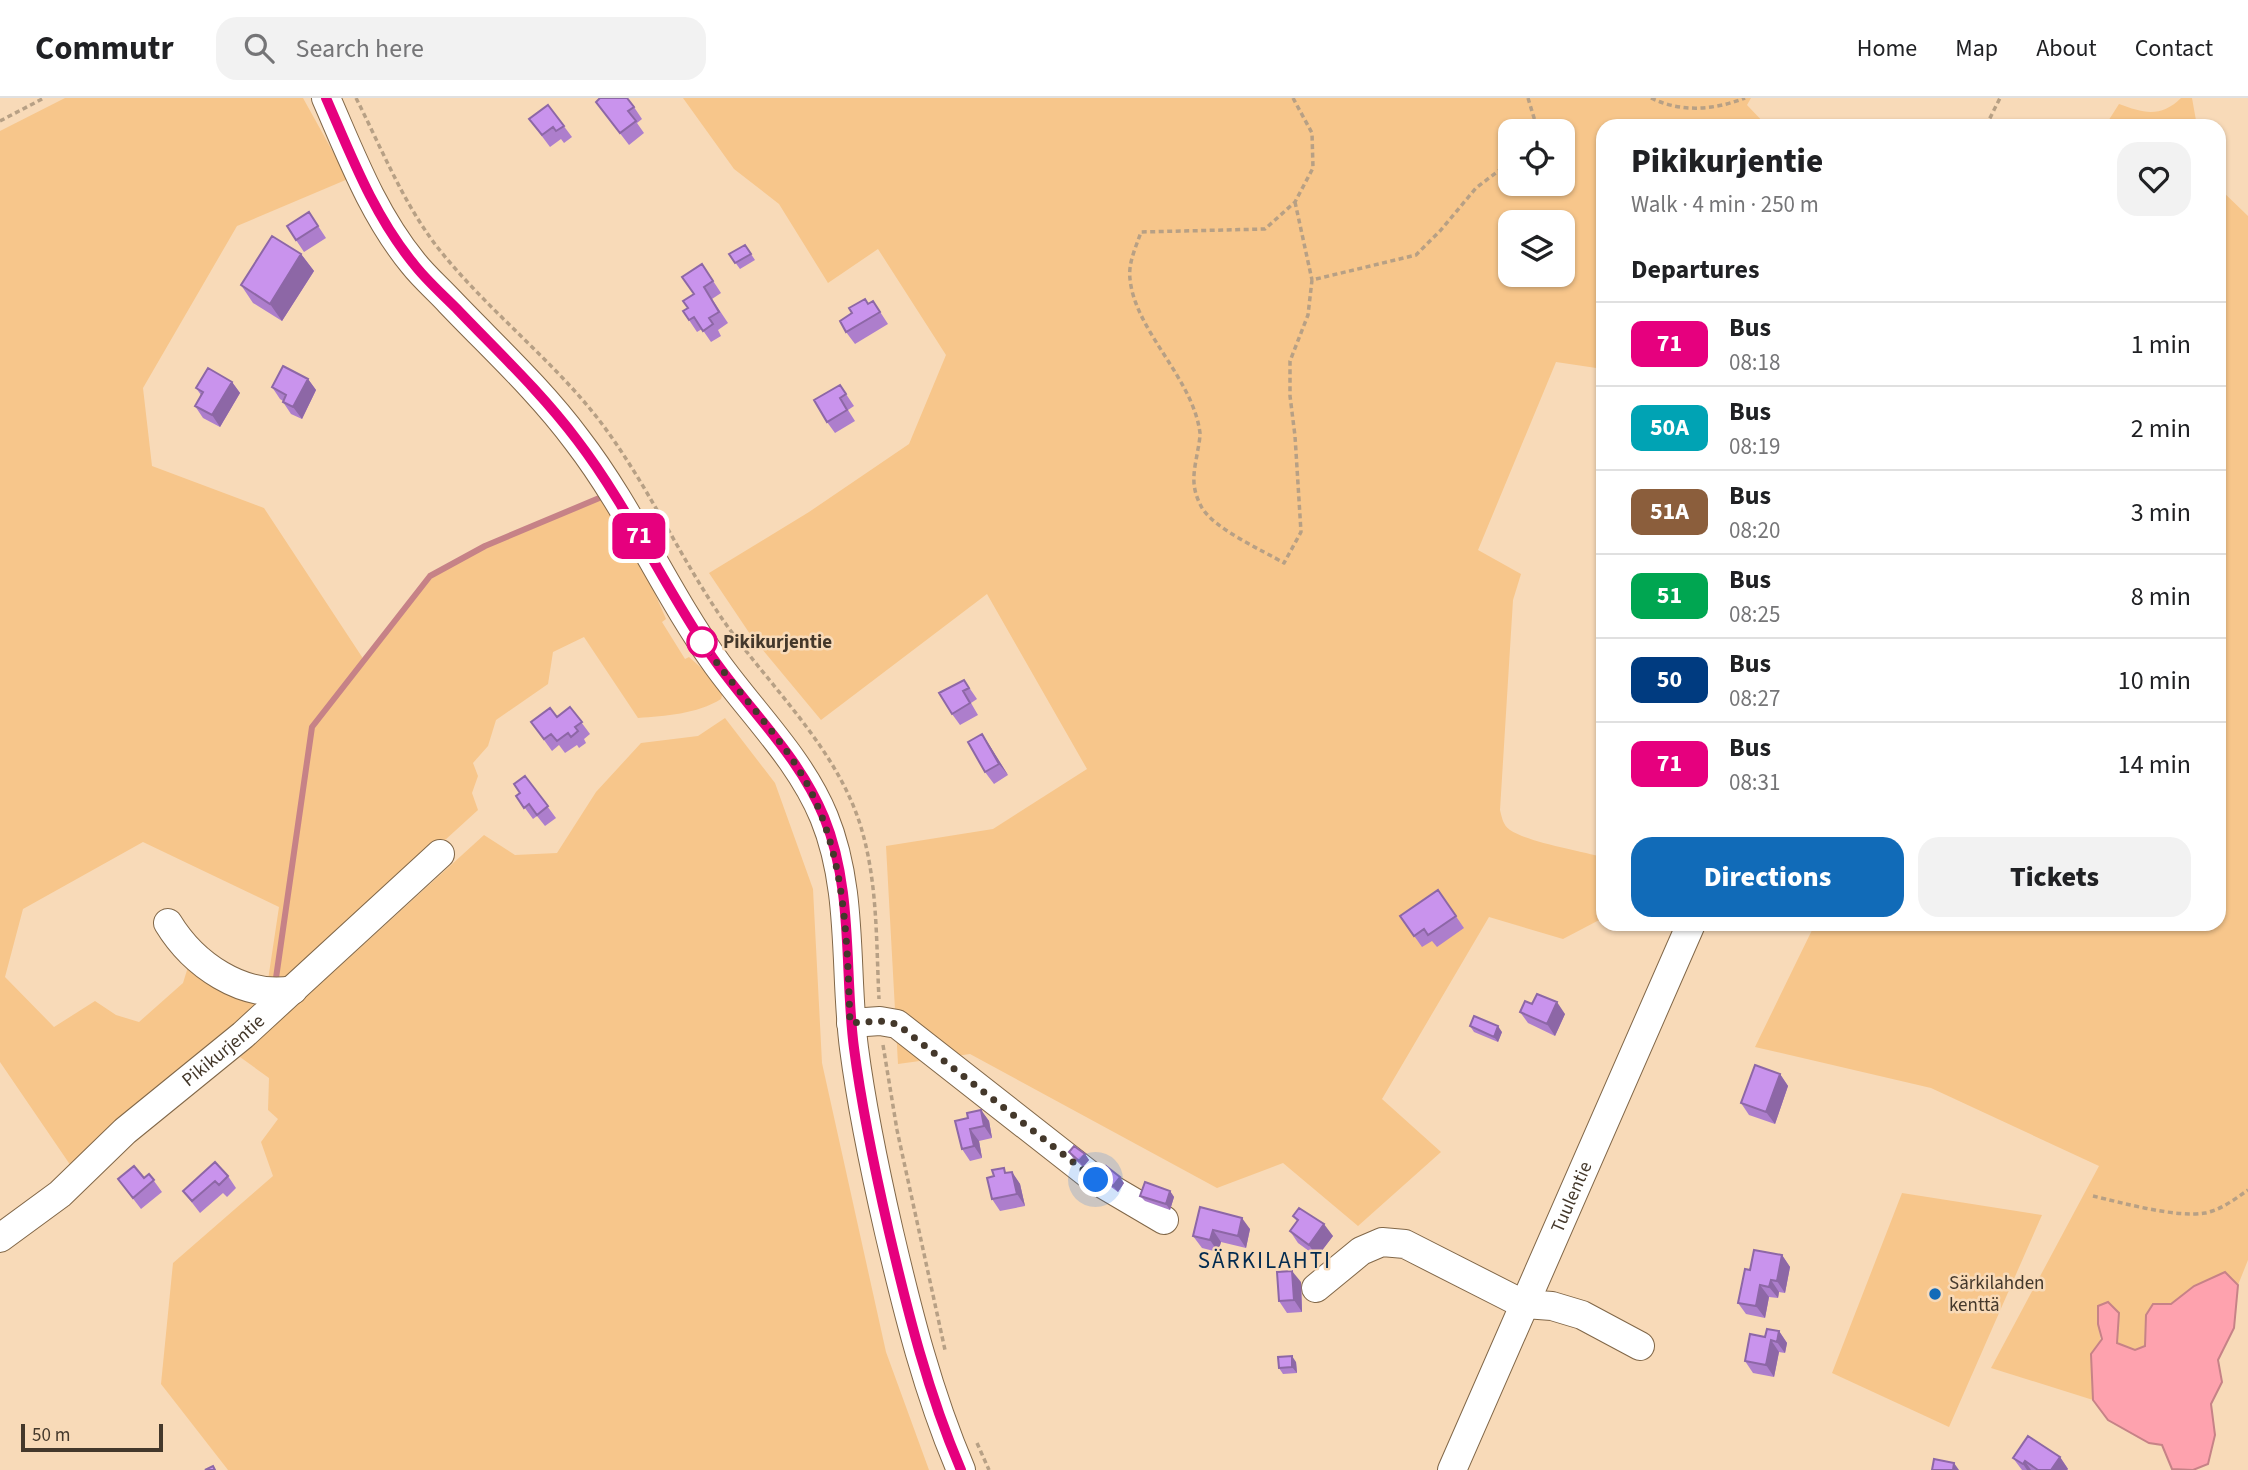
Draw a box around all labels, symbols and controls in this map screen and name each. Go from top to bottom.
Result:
search box [216,17,706,80]
text: Commutr [35,25,174,72]
icon: search [240,29,278,67]
text: Search here [296,30,424,67]
text: Home [1857,31,1917,66]
text: Map [1955,31,1998,66]
text: About [2036,31,2097,66]
text: Contact [2135,31,2213,66]
map controls [1498,119,1575,287]
button: locate [1498,119,1575,196]
text: Pikikurjentie [1631,138,1823,185]
button: heart [2117,142,2191,216]
text: Walk · 4 min · 250 m [1631,188,1819,221]
button: layers [1498,210,1575,287]
text: Departures [1631,251,1759,288]
text: Bus [1729,309,1771,346]
text: 71 [1657,326,1682,361]
text: 1 min [2131,326,2191,363]
text: 08:18 [1729,346,1780,379]
text: Bus [1729,393,1771,430]
text: 50A [1650,410,1689,445]
text: 2 min [2131,410,2191,447]
text: 08:19 [1729,430,1780,463]
text: Bus [1729,477,1771,514]
text: 51A [1650,494,1689,529]
text: 3 min [2131,494,2191,531]
line badge: 71 [608,513,670,559]
text: 08:20 [1729,514,1780,547]
text: 71 [626,518,652,553]
text: Bus [1729,561,1771,598]
text: 51 [1657,578,1682,613]
text: 8 min [2131,578,2191,615]
text: 08:25 [1729,598,1780,631]
marker: Pikikurjentie [687,627,717,657]
place label: Pikikurjentie [723,629,832,656]
text: Bus [1729,645,1771,682]
text: 50 [1657,662,1682,697]
text: 10 min [2118,662,2191,699]
text: 08:27 [1729,682,1780,715]
text: Bus [1729,729,1771,766]
text: 71 [1657,746,1682,781]
text: 14 min [2118,746,2191,783]
text: 08:31 [1729,766,1780,799]
button: Directions [1631,837,1904,917]
button: Tickets [1918,837,2191,917]
street label: Pikikurjentie [176,1008,271,1093]
street label: Tuulentie [1544,1157,1599,1237]
your location [1078,1162,1113,1197]
district label: SÄRKILAHTI [1198,1244,1332,1277]
place label: Särkilahden kenttä [1949,1270,2045,1319]
marker: Särkilahden kenttä [1927,1286,1943,1302]
scale bar [21,1421,163,1453]
text: 50 m [32,1422,70,1449]

